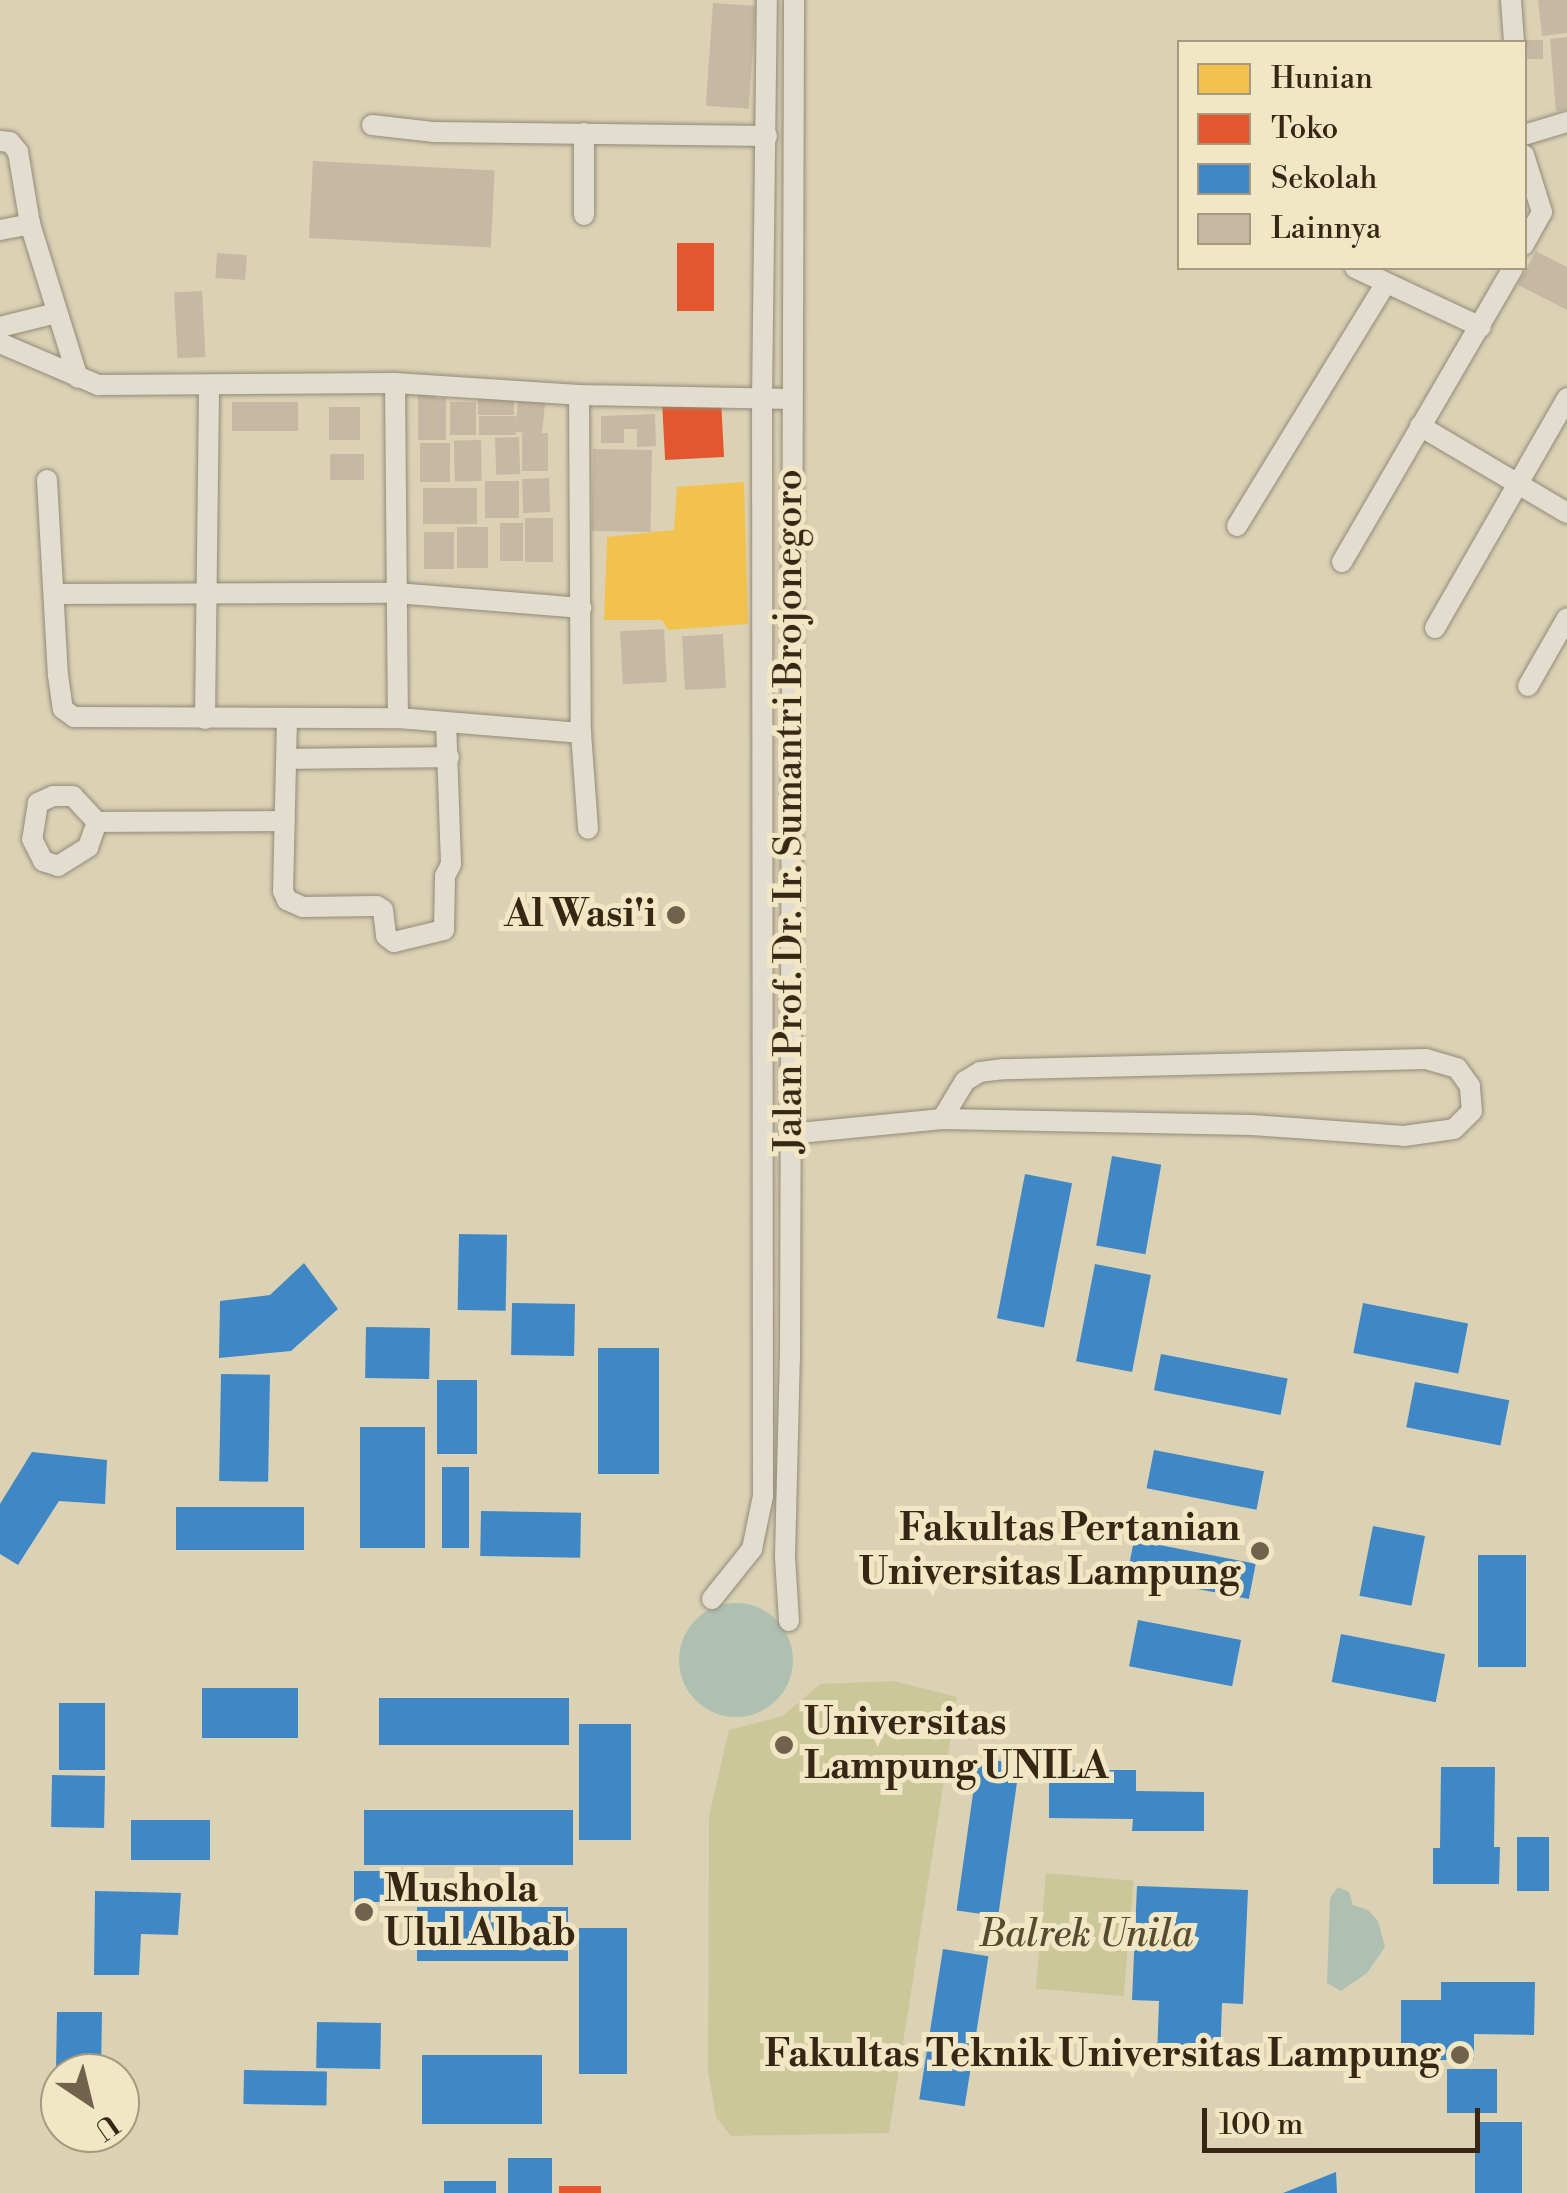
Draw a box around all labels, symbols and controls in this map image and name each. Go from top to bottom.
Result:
legend [1177,40,1527,270]
text: Hunian [1271,60,1373,98]
text: Toko [1271,110,1338,148]
text: Sekolah [1271,160,1377,198]
text: Lainnya [1271,210,1381,248]
street label: Jalan Prof. Dr. Ir. Sumantri Brojonegoro [767,469,813,1153]
place label: Al Wasi'i [504,892,656,938]
marker: Al Wasi'i [665,904,687,926]
place label: Fakultas Pertanian Universitas Lampung [859,1506,1240,1596]
marker: Fakultas Pertanian Universitas Lampung [1249,1540,1271,1562]
place label: Universitas Lampung UNILA [804,1700,1109,1790]
marker: Universitas Lampung UNILA [773,1734,795,1756]
place label: Mushola Ulul Albab [384,1867,576,1956]
marker: Mushola Ulul Albab [353,1901,375,1923]
park label: Balrek Unila [979,1912,1193,1958]
place label: Fakultas Teknik Universitas Lampung [765,2032,1440,2078]
marker: Fakultas Teknik Universitas Lampung [1449,2044,1471,2066]
north arrow [40,2053,140,2153]
scale bar [1207,2088,1484,2150]
text: U [87,2106,125,2147]
text: 100 m [1219,2106,1303,2144]

